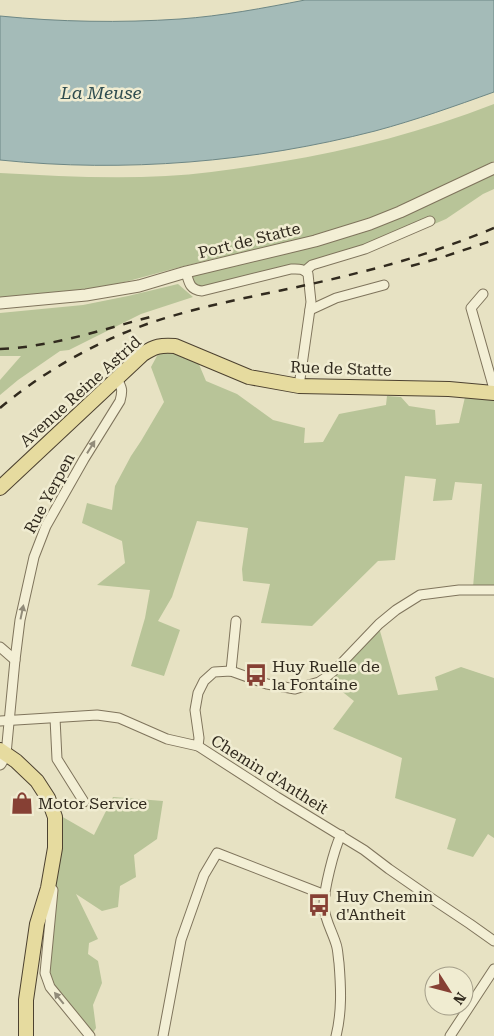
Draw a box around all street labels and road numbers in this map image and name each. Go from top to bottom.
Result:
street label: Port de Statte [196,219,302,262]
street label: Avenue Reine Astrid [16,332,145,451]
street label: Rue de Statte [290,357,392,380]
street label: Rue Yerpen [20,450,79,537]
street label: Chemin d'Antheit [208,731,332,818]

